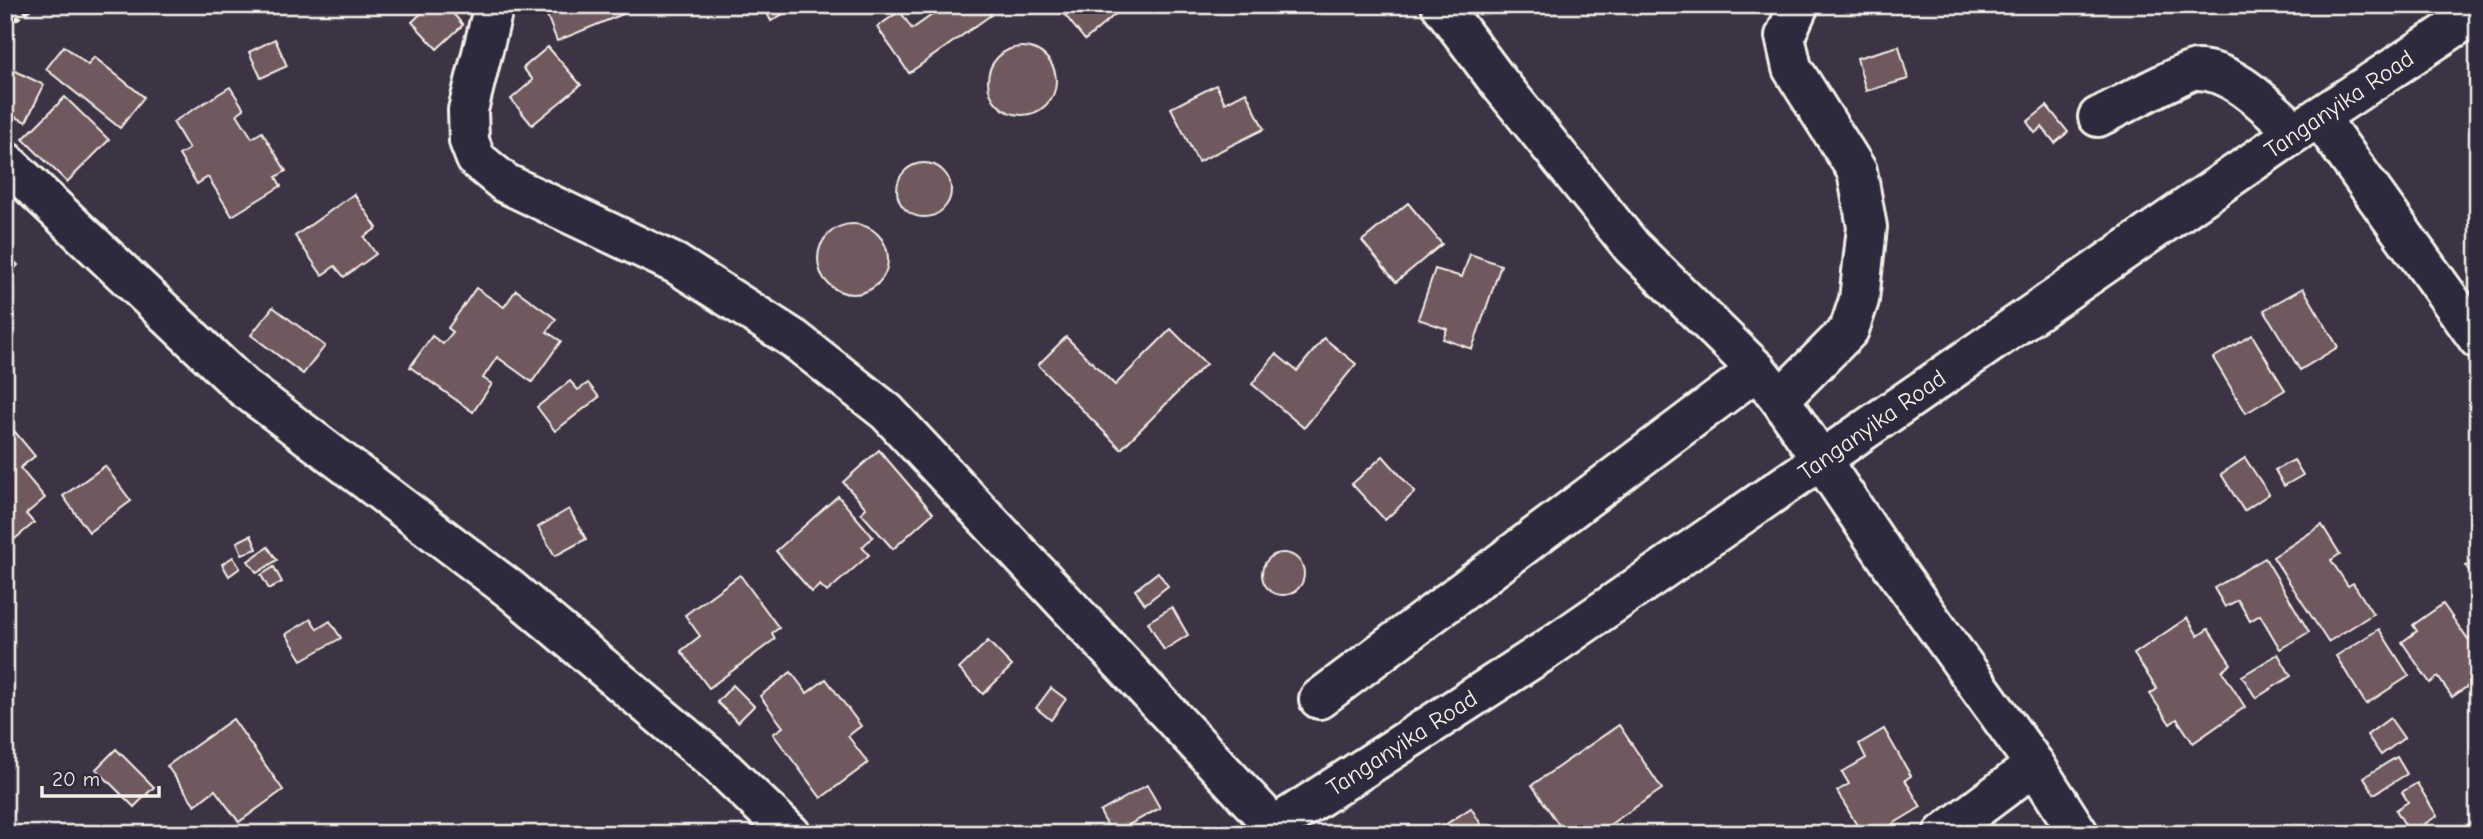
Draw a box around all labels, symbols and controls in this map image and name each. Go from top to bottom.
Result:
street label: Tanganyika Road [2259,44,2419,164]
street label: Tanganyika Road [1793,364,1951,486]
street label: Tanganyika Road [1321,684,1483,802]
scale bar [42,755,159,799]
text: 20 m [52,767,100,791]

